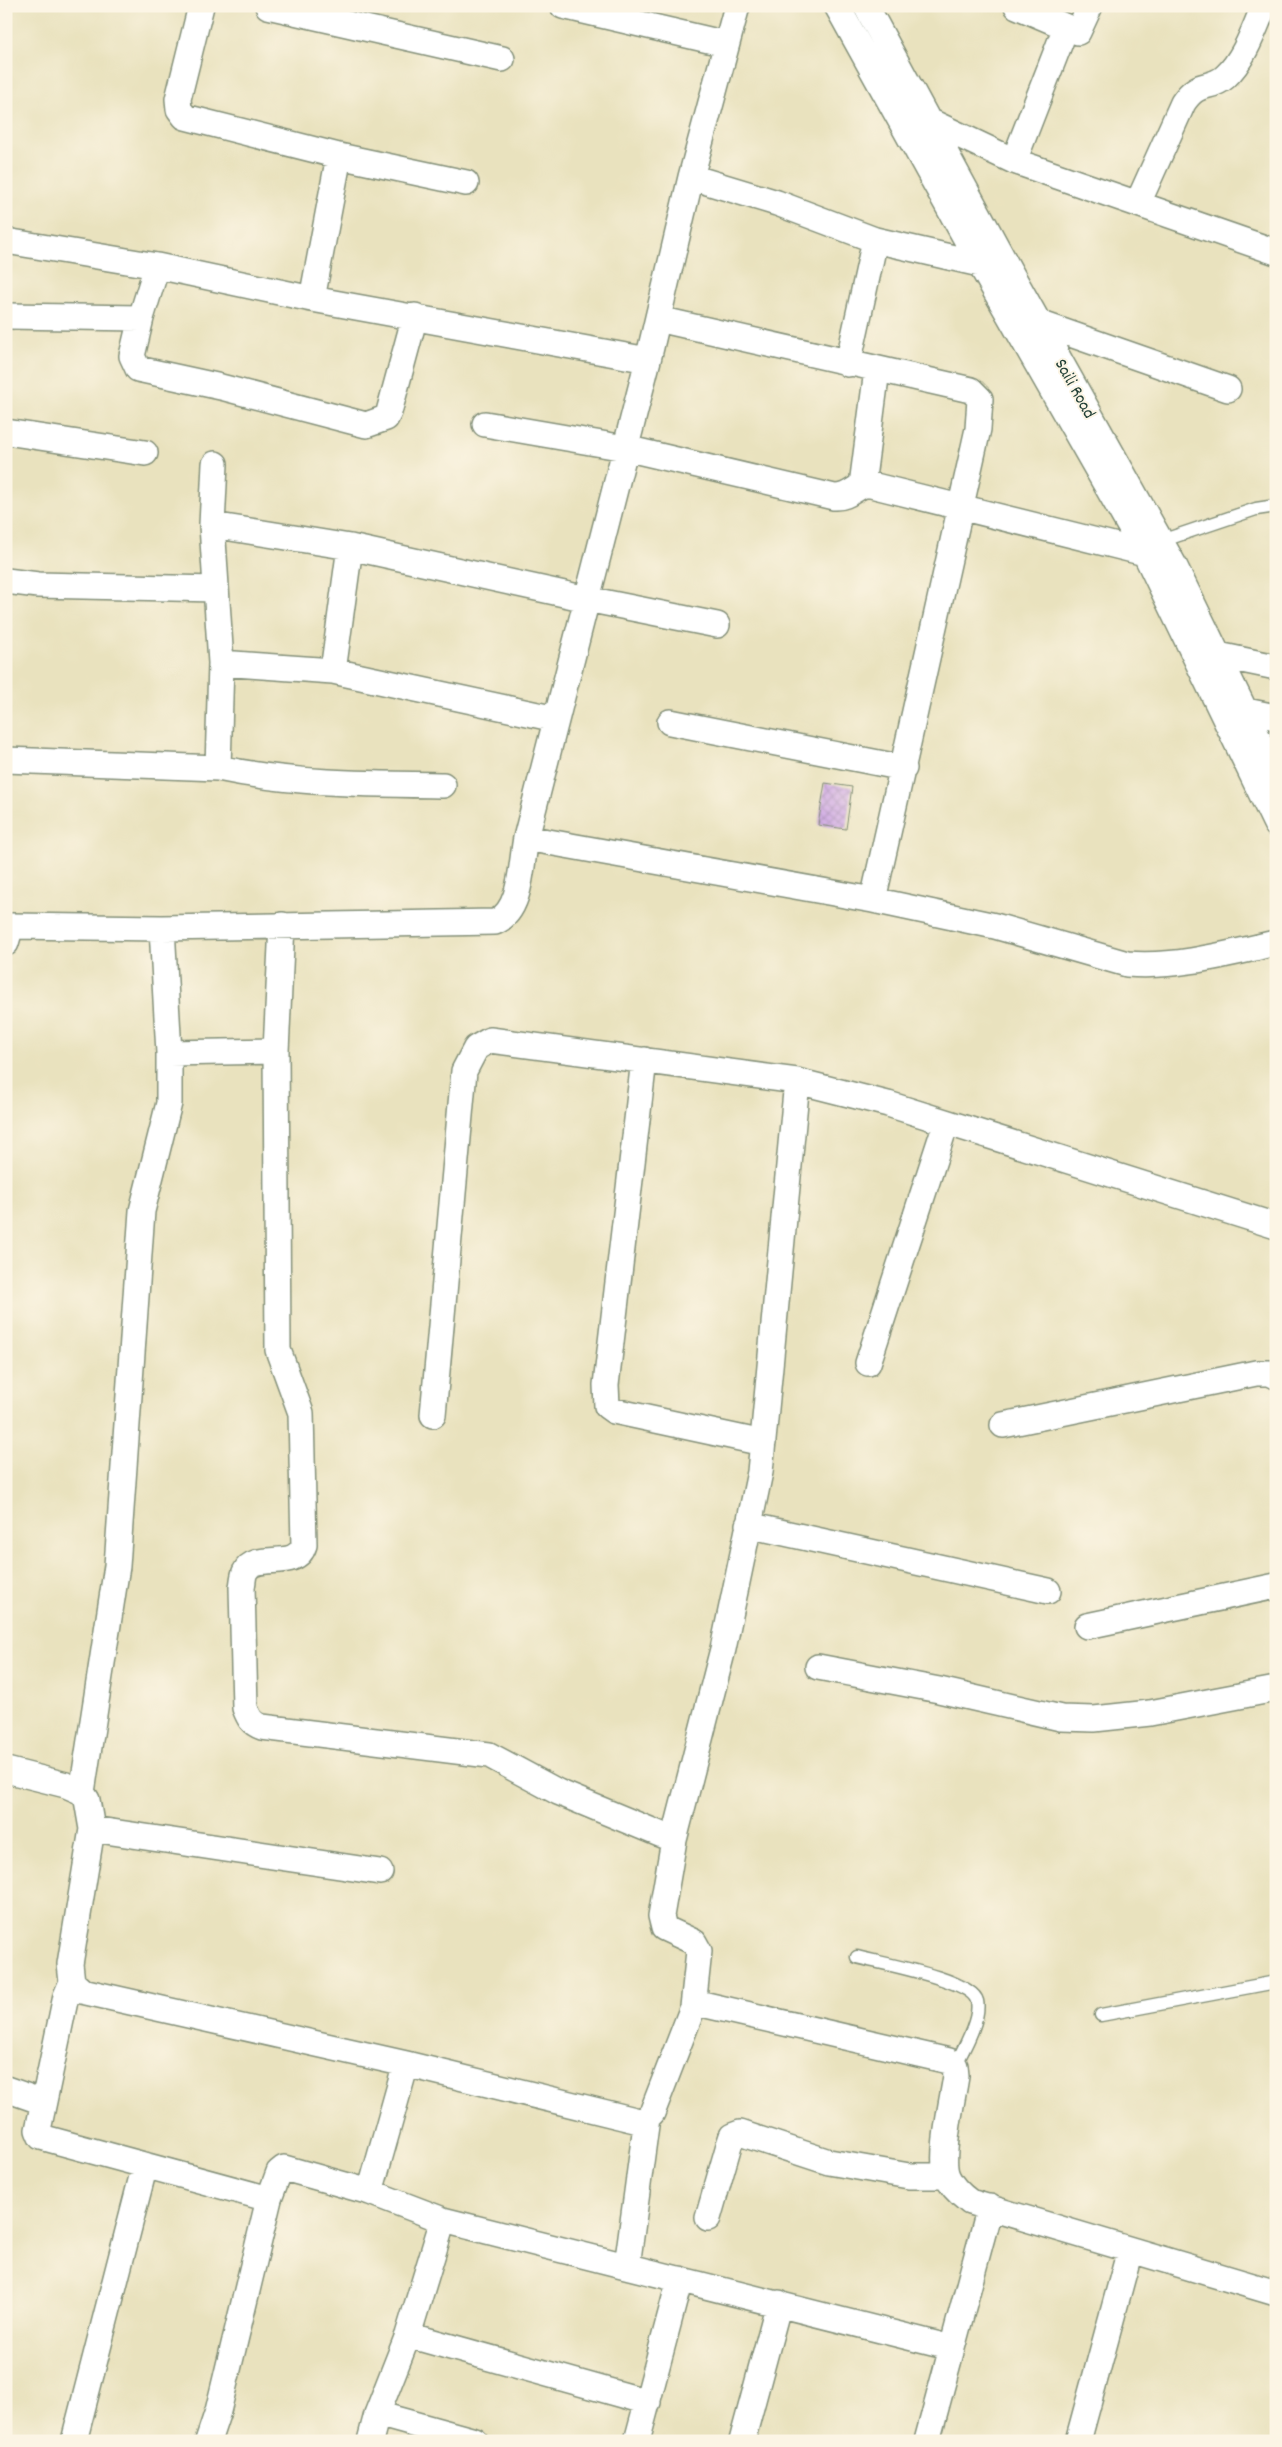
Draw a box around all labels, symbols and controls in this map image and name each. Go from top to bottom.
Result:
street label: Saili Road [1047,355,1101,424]

